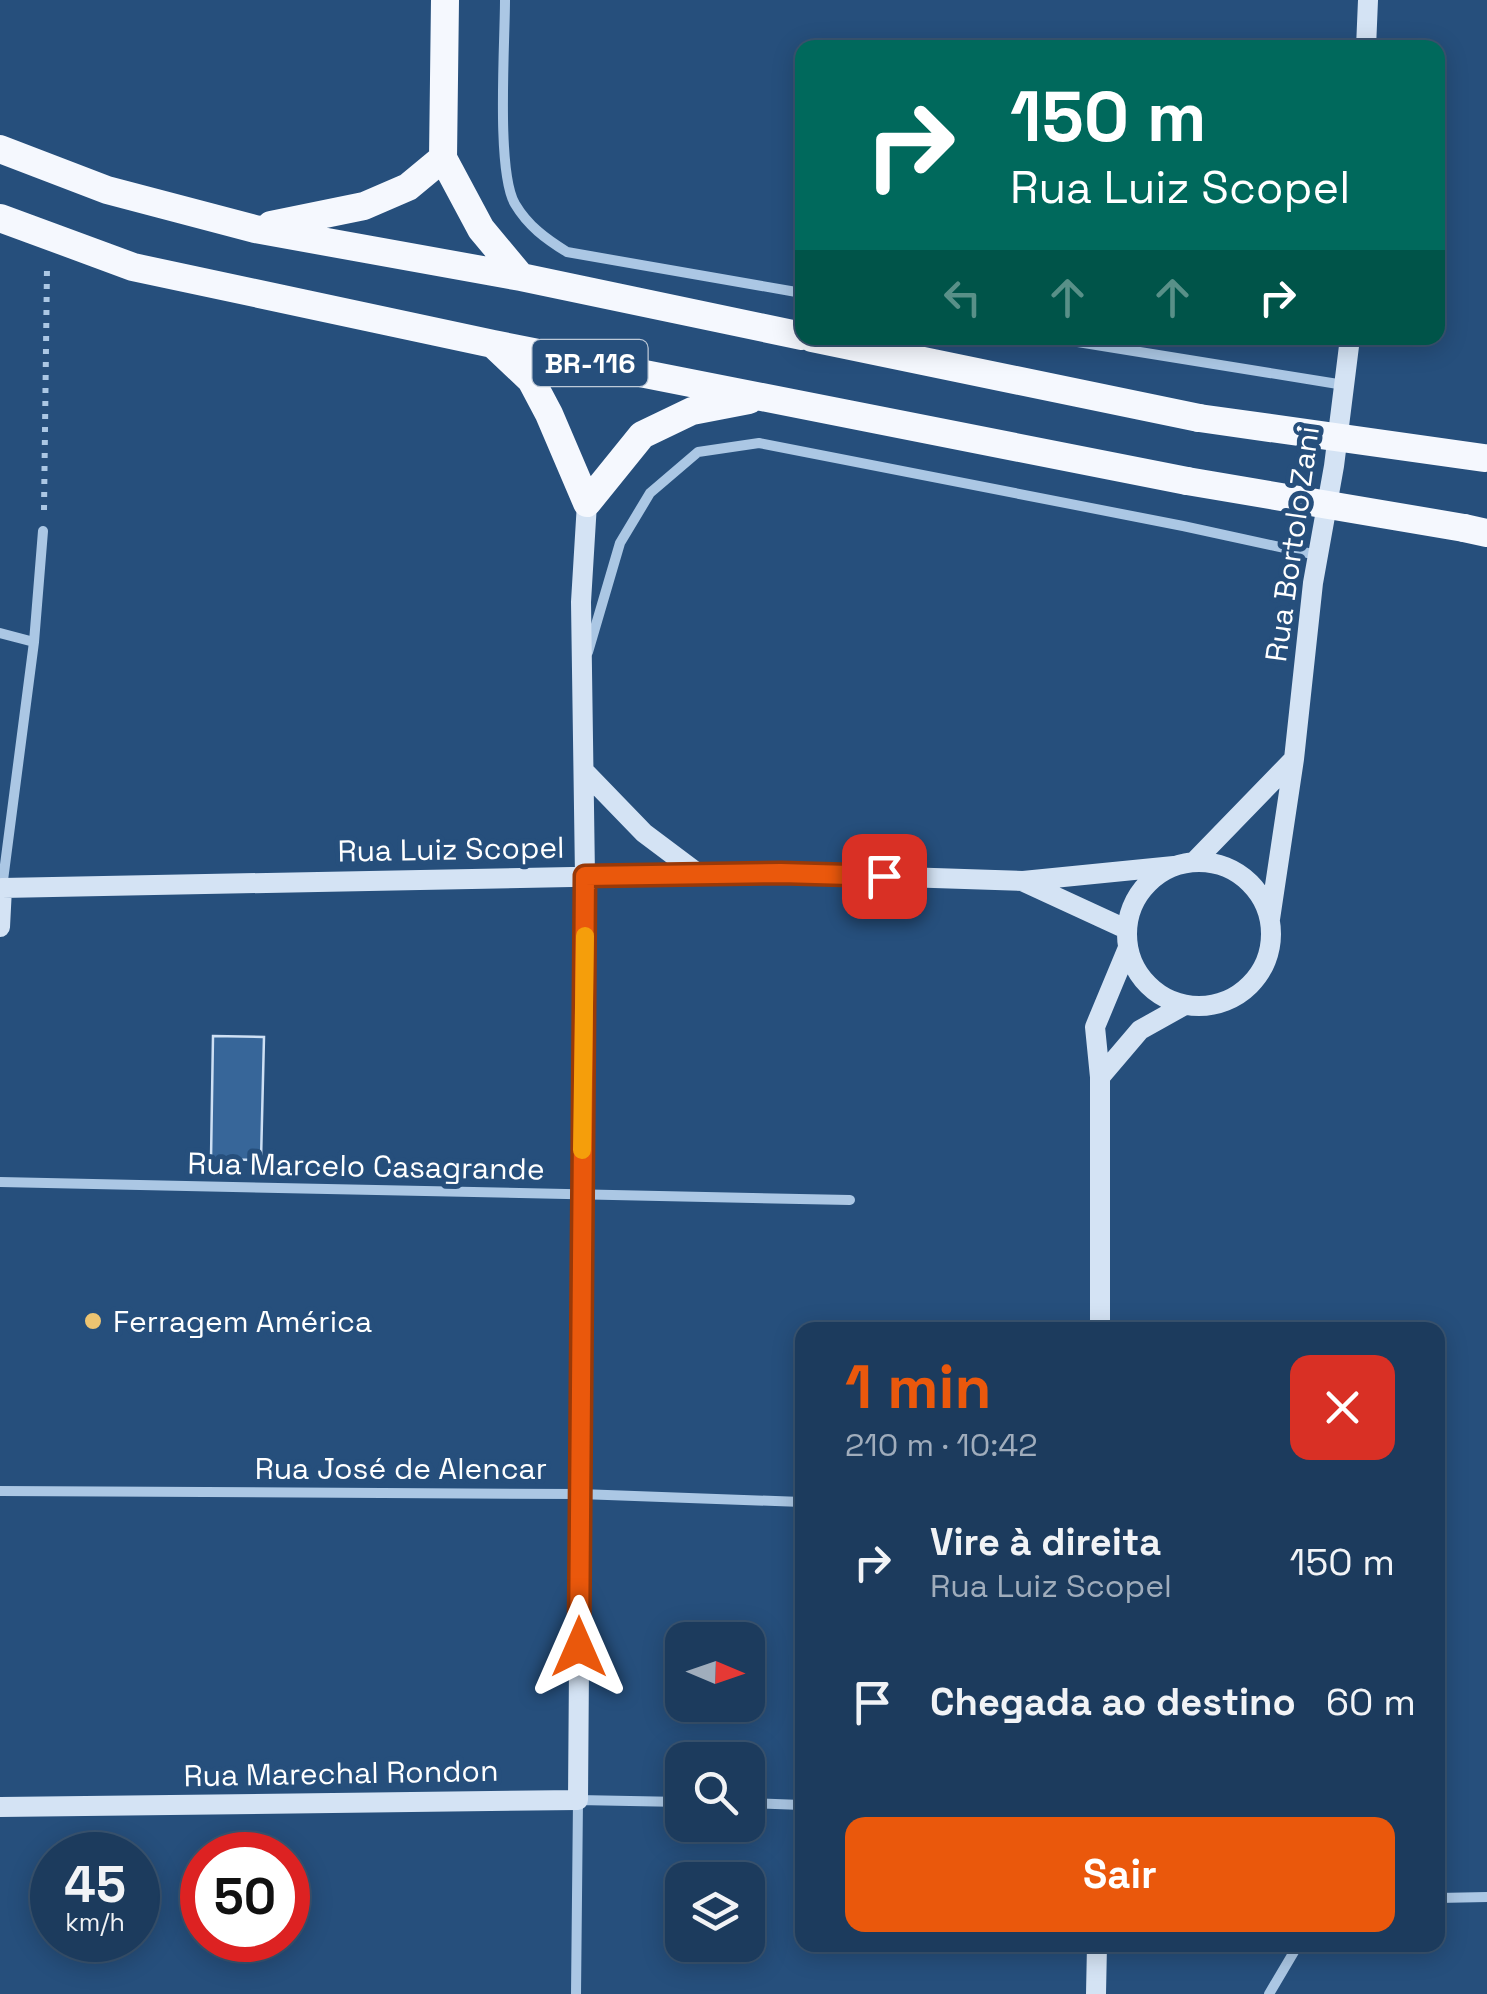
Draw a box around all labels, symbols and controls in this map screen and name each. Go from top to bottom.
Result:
text: 150 m [1010,72,1207,161]
icon: right [845,80,975,210]
text: Rua Luiz Scopel [1010,159,1350,216]
icon: left [935,270,990,325]
icon: ahead [1040,270,1095,325]
icon: ahead [1145,270,1200,325]
icon: right [1250,270,1305,325]
road number: BR-116 [532,340,648,386]
street label: Rua Bortolo Zani [1256,424,1328,664]
street label: Rua Luiz Scopel [337,828,565,870]
pin [842,834,927,919]
icon: arrive [857,849,912,904]
street label: Rua Marcelo Casagrande [187,1143,545,1189]
place label: Ferragem América [113,1302,372,1341]
marker: Ferragem América [82,1310,104,1332]
text: 1 min [845,1349,992,1426]
button: close [1290,1355,1395,1460]
text: 210 m · 10:42 [845,1425,1038,1465]
street label: Rua José de Alencar [255,1449,547,1488]
text: Vire à direita [930,1518,1161,1566]
icon: right [845,1535,900,1590]
text: 150 m [1290,1538,1395,1586]
text: Rua Luiz Scopel [930,1566,1172,1606]
position arrow [527,1595,631,1699]
north arrow [665,1622,765,1722]
map controls [665,1622,765,1962]
icon: arrive [845,1675,900,1730]
text: Chegada ao destino [930,1678,1296,1726]
text: 60 m [1326,1678,1416,1726]
button: search [665,1742,765,1842]
street label: Rua Marechal Rondon [183,1751,499,1795]
button: Sair [845,1817,1395,1932]
speed limit sign: 50 [180,1832,310,1962]
text: 45 [64,1853,126,1917]
button: layers [665,1862,765,1962]
text: km/h [65,1906,125,1938]

